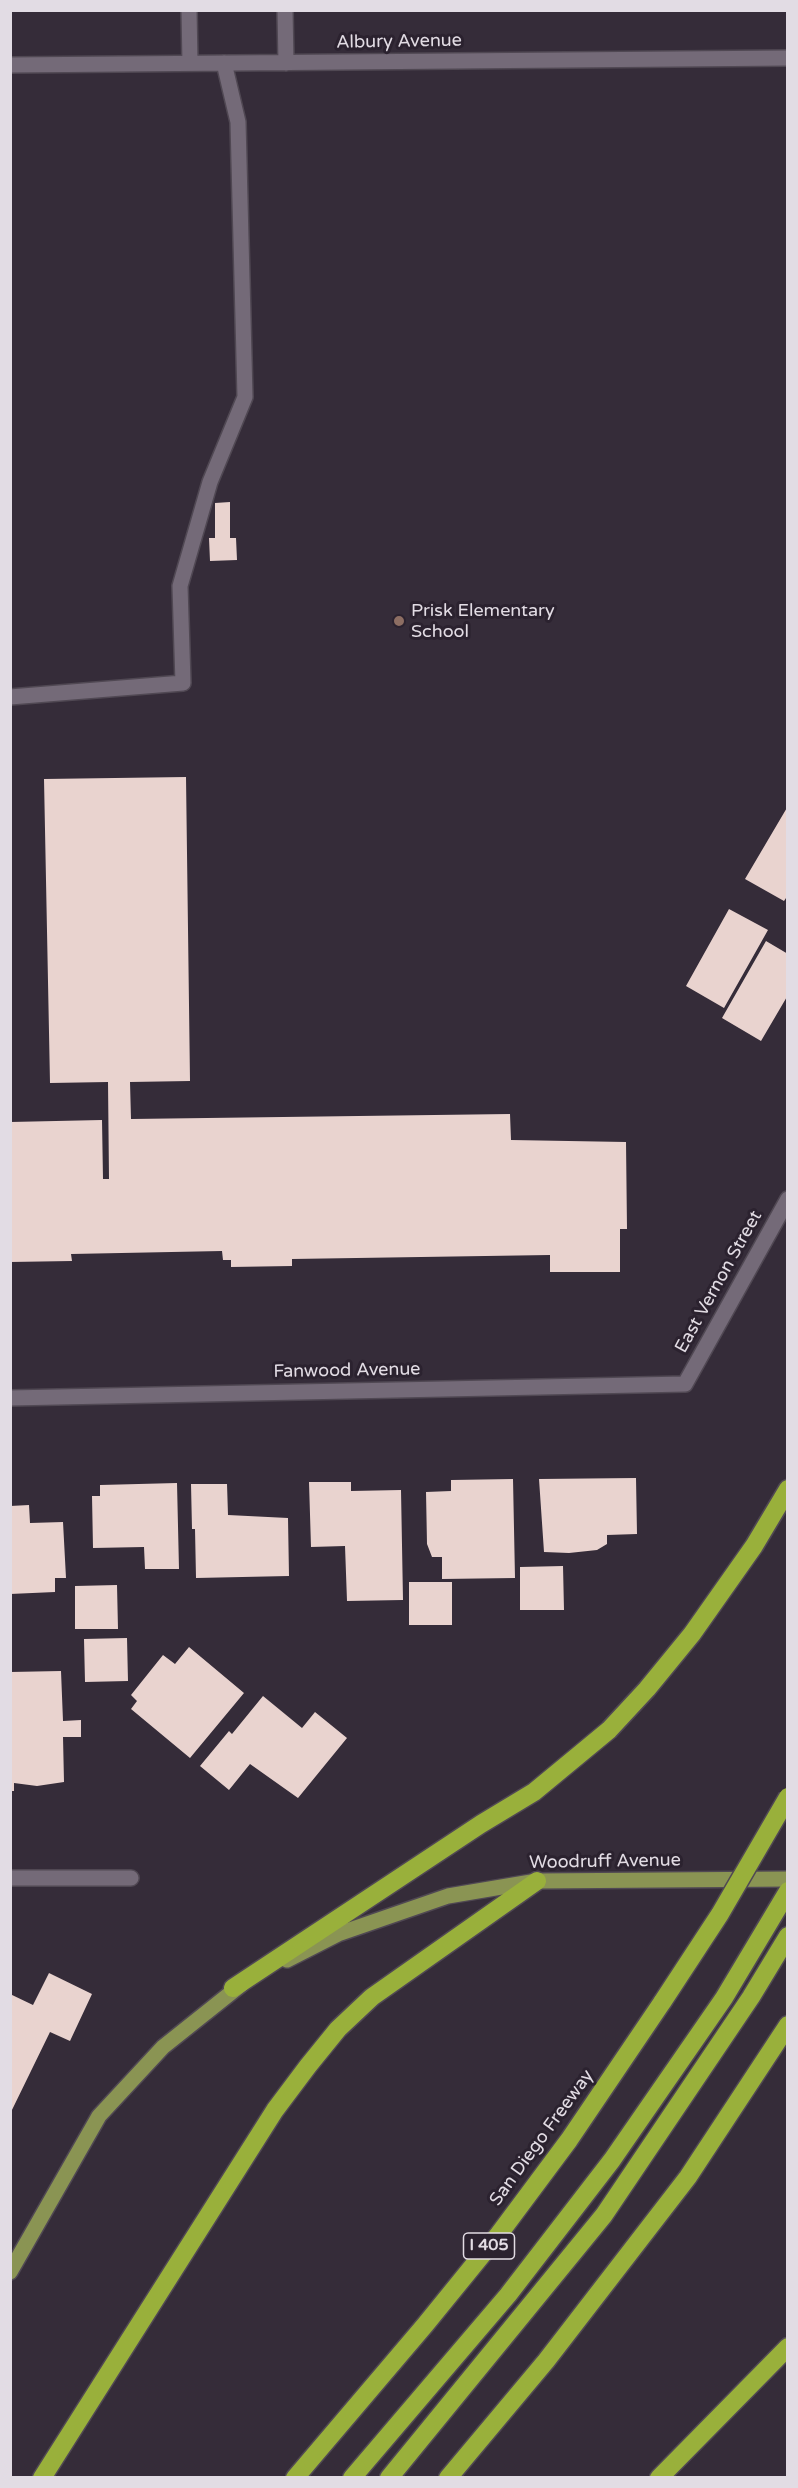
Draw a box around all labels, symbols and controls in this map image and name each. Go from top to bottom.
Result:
street label: Albury Avenue [336,30,462,54]
place label: Prisk Elementary School [411,600,555,642]
marker: Prisk Elementary School [392,614,406,628]
street label: East Vernon Street [671,1207,767,1357]
street label: Fanwood Avenue [273,1359,421,1383]
street label: Woodruff Avenue [529,1850,681,1874]
street label: San Diego Freeway [485,2066,599,2210]
road number: I 405 [464,2233,514,2259]

